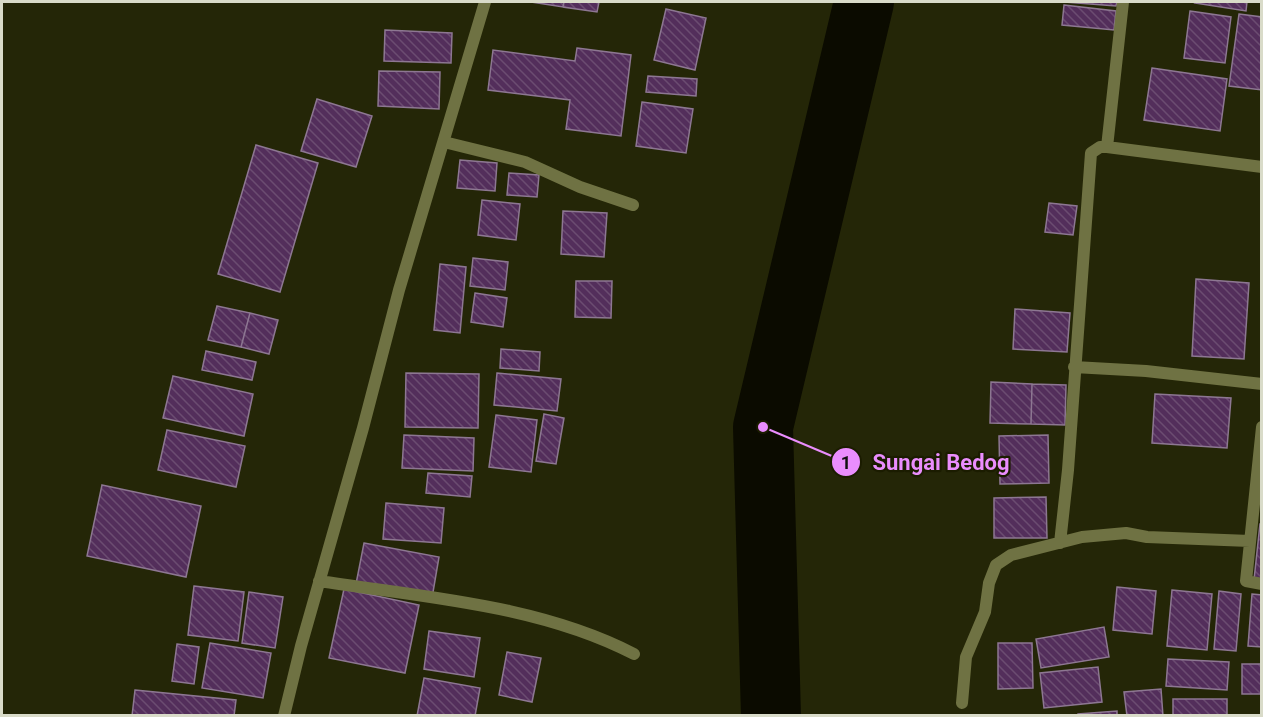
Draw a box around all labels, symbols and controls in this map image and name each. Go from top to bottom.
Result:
callout: Sungai Bedog [831,442,1022,482]
text: Sungai Bedog [872,450,1010,475]
text: 1 [841,452,851,473]

